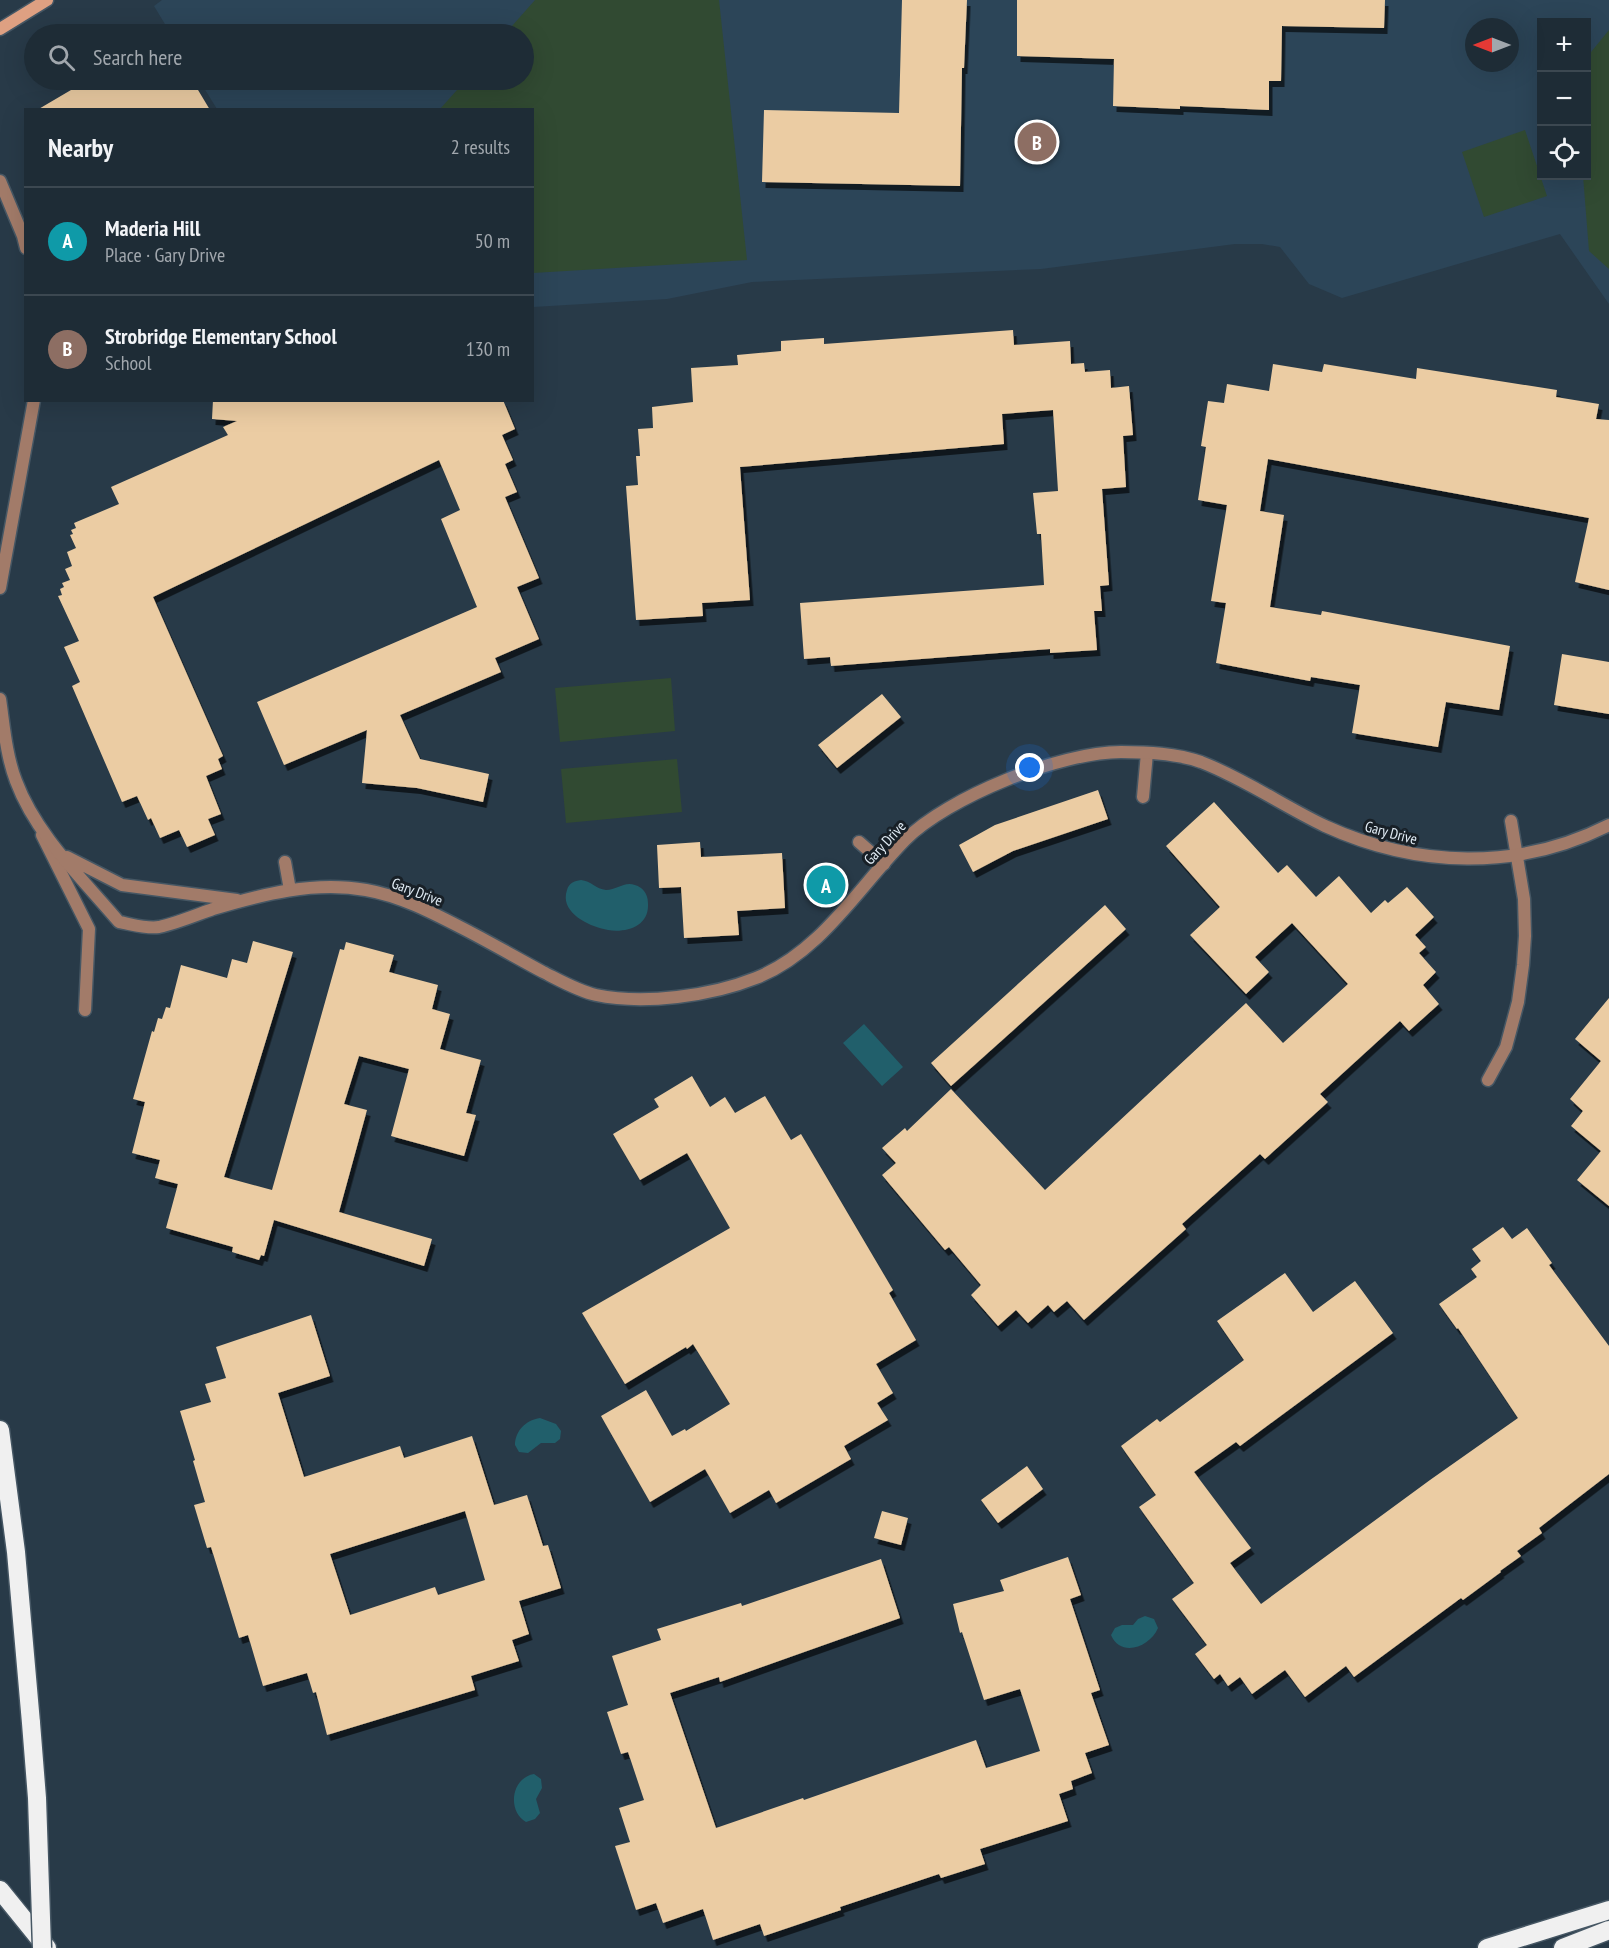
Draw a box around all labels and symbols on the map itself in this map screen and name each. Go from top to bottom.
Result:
north arrow [1465,18,1519,72]
pin: B [1018,120,1056,164]
your location [1015,753,1044,782]
street label: Gary Drive [1363,816,1419,849]
street label: Gary Drive [860,817,910,869]
pin: A [806,862,846,908]
street label: Gary Drive [389,873,445,910]

